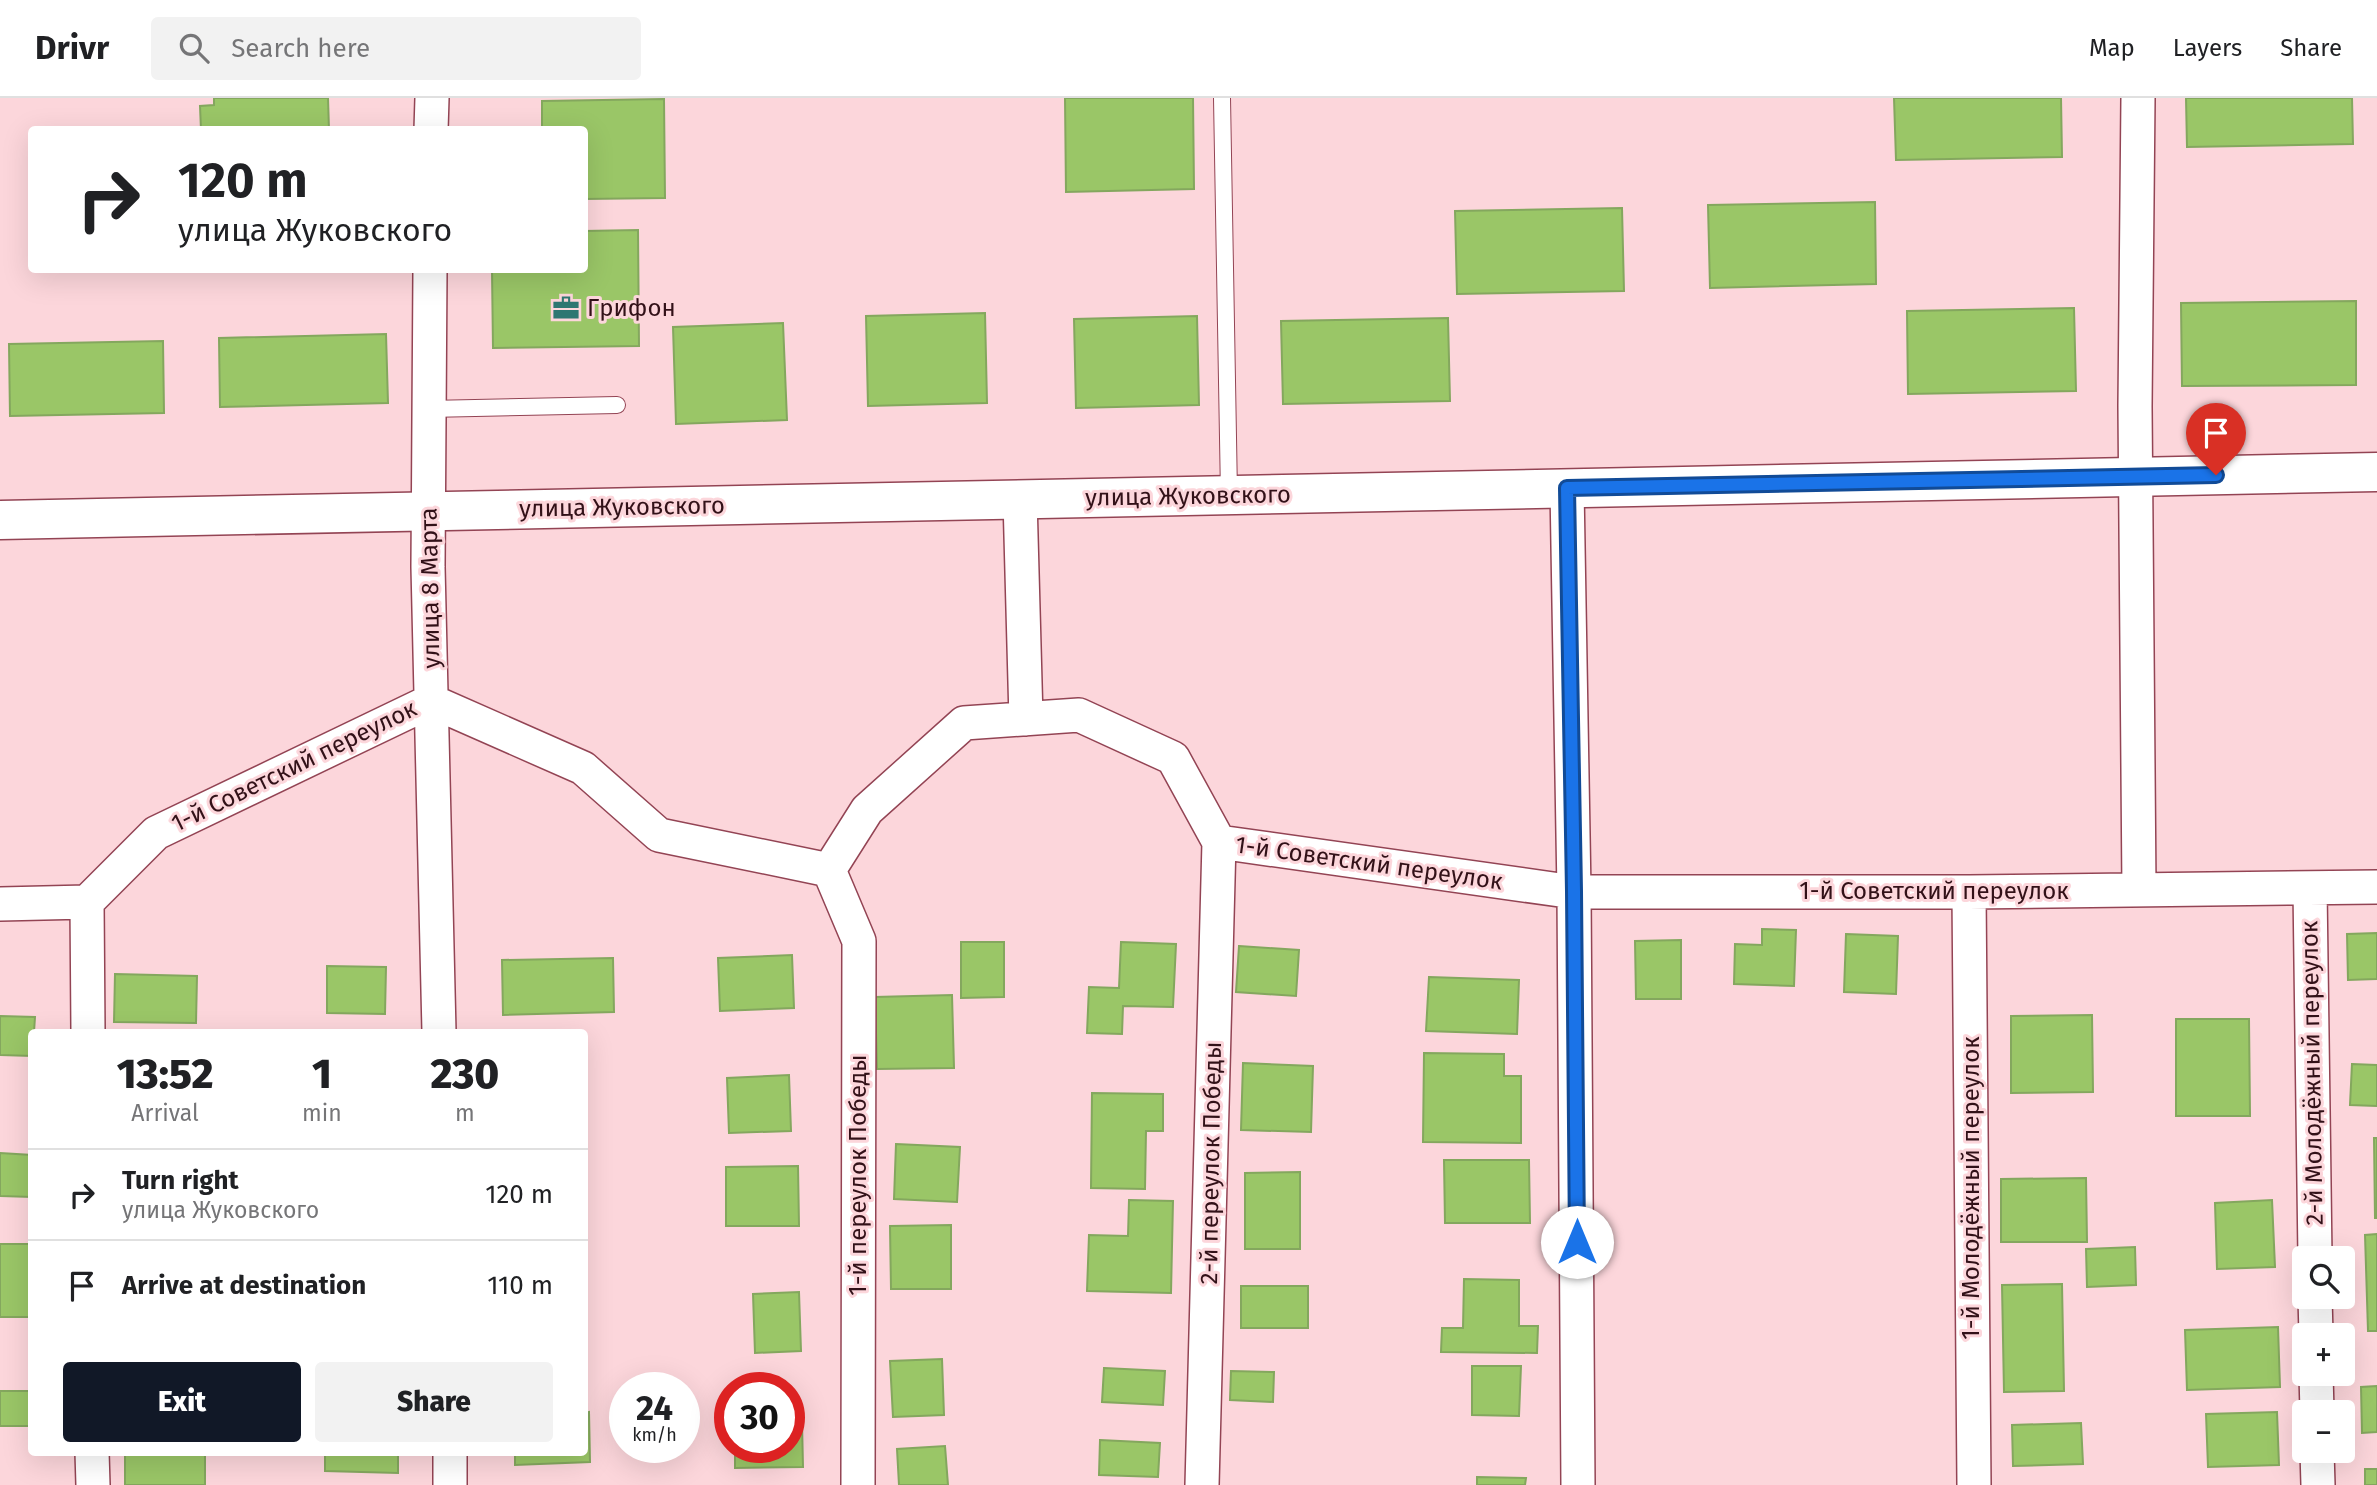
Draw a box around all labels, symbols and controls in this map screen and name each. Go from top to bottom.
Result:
search box [151,17,641,80]
text: Drivr [35,28,109,68]
icon: search [175,29,213,67]
text: Search here [231,33,370,64]
text: Map [2089,34,2135,62]
text: Layers [2173,34,2242,62]
text: Share [2280,34,2342,62]
text: 120 m [178,151,308,210]
icon: right [63,154,154,245]
text: улица Жуковского [178,211,452,249]
office icon: Грифон [551,293,581,323]
place label: Грифон [587,294,676,322]
pin [2186,403,2246,475]
icon: arrive [2197,414,2235,452]
street label: улица Жуковского [1085,480,1291,512]
street label: улица Жуковского [519,491,725,523]
street label: улица 8 Марта [415,507,445,669]
street label: 1-й Советский переулок [167,694,422,838]
street label: 1-й Советский переулок [1234,830,1505,896]
street label: 1-й Советский переулок [1799,877,2069,905]
street label: 2-й Молодёжный переулок [2295,920,2329,1226]
street label: 1-й Молодёжный переулок [1957,1036,1985,1340]
street label: 2-й переулок Победы [1195,1041,1227,1285]
text: 13:52 [117,1049,213,1099]
text: 1 [312,1049,332,1099]
text: 230 [430,1049,499,1099]
street label: 1-й переулок Победы [844,1054,872,1296]
text: Arrival [131,1099,199,1127]
text: min [302,1099,342,1127]
text: m [455,1099,475,1127]
text: Turn right [122,1165,239,1196]
icon: right [63,1176,101,1214]
text: 120 m [485,1179,553,1210]
text: улица Жуковского [122,1196,319,1224]
position arrow [1540,1205,1614,1279]
map controls [2292,1246,2355,1463]
button: search [2292,1246,2355,1309]
icon: arrive [63,1267,101,1305]
text: Arrive at destination [122,1270,366,1301]
text: 110 m [487,1270,553,1301]
button: + [2292,1323,2355,1386]
button: Exit [63,1362,301,1442]
button: Share [315,1362,553,1442]
speed limit sign: 30 [714,1372,805,1463]
text: 24 [636,1387,673,1429]
button: − [2292,1400,2355,1463]
text: km/h [632,1424,677,1446]

